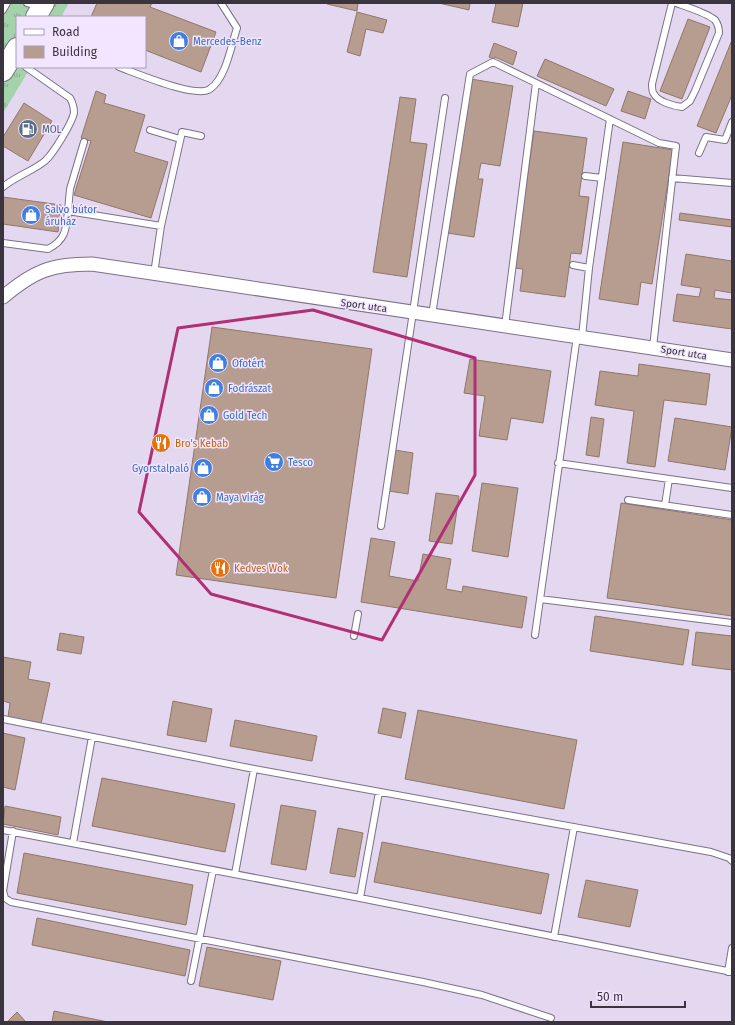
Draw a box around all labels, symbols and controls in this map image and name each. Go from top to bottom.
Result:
legend [16,16,146,68]
text: Road [52,25,80,39]
shop icon: Mercedes-Benz [168,30,190,52]
place label: Mercedes-Benz [193,36,262,48]
text: Building [52,45,98,59]
fuel station icon: MOL [17,118,39,140]
place label: MOL [42,124,62,136]
place label: Salvo bútor áruház [45,203,97,228]
shop icon: Salvo bútor áruház [20,204,42,226]
street label: Sport utca [340,297,388,315]
street label: Sport utca [660,343,708,363]
shop icon: Ofotért [207,352,229,374]
place label: Ofotért [232,358,265,370]
shop icon: Fodrászat [203,377,225,399]
place label: Fodrászat [228,383,272,395]
shop icon: Gold Tech [198,404,220,426]
place label: Gold Tech [223,410,267,422]
restaurant icon: Bro's Kebab [150,432,172,454]
place label: Bro's Kebab [175,438,228,450]
supermarket icon: Tesco [263,451,285,473]
shop icon: Gyorstalpaló [192,457,214,479]
place label: Tesco [288,457,313,469]
place label: Gyorstalpaló [132,463,189,475]
shop icon: Maya virág [191,486,213,508]
place label: Maya virág [216,492,265,504]
restaurant icon: Kedves Wok [209,557,231,579]
place label: Kedves Wok [234,563,289,575]
scale bar [591,983,685,1009]
text: 50 m [597,990,623,1004]

